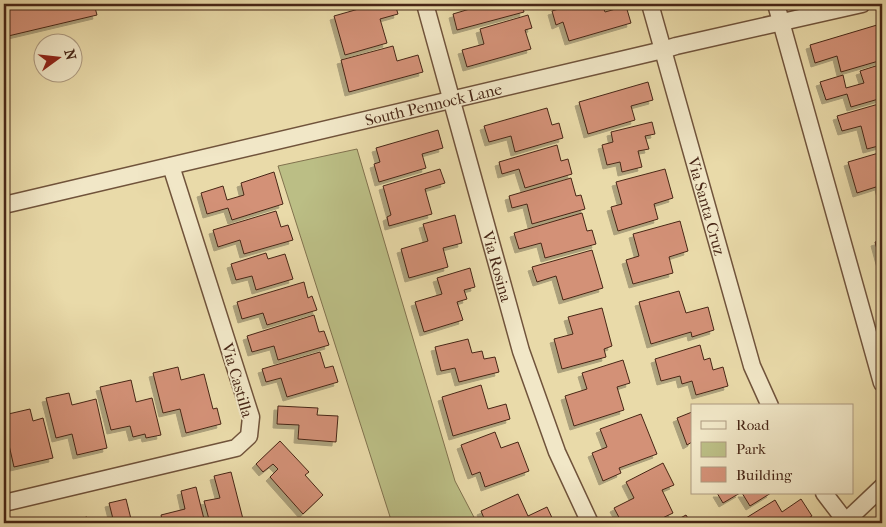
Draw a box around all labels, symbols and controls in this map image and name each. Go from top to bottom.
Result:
north arrow [32,32,82,82]
text: N [60,47,80,62]
street label: South Pennock Lane [363,79,504,130]
street label: Via Santa Cruz [683,154,729,257]
street label: Via Rosina [478,228,516,304]
street label: Via Castilla [218,340,257,420]
legend [691,404,854,494]
text: Road [736,416,770,434]
text: Park [736,440,766,458]
text: Building [736,466,793,484]

